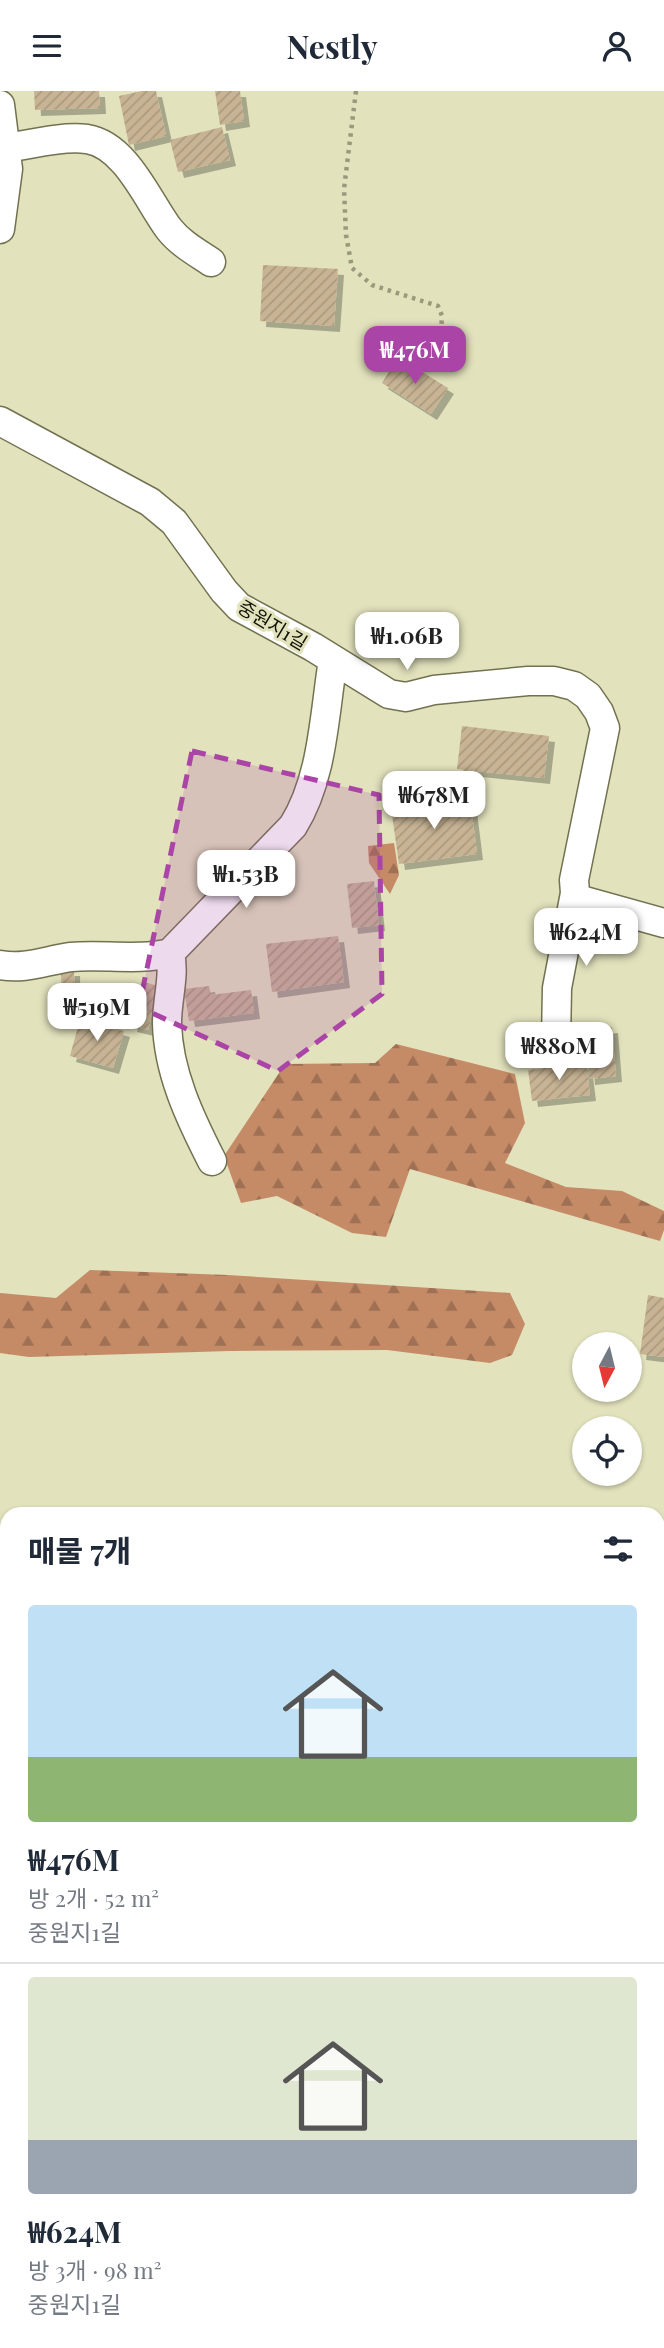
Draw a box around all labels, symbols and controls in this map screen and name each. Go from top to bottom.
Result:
text: Nestly [286,24,378,67]
icon: menu [28,27,66,65]
icon: person [598,27,636,65]
pin: ₩476M [366,327,464,386]
text: ₩476M [380,333,450,364]
street label: 중원지1길 [233,593,313,655]
pin: ₩1.06B [350,613,464,672]
text: ₩1.06B [371,619,443,650]
pin: ₩678M [385,771,483,831]
text: ₩678M [398,778,470,809]
pin: ₩1.53B [189,851,303,910]
text: ₩1.53B [213,857,279,888]
pin: ₩624M [537,909,635,968]
text: ₩624M [550,915,622,946]
pin: ₩519M [48,983,146,1043]
text: ₩519M [64,990,130,1021]
pin: ₩880M [510,1023,608,1082]
text: ₩880M [521,1029,597,1060]
north arrow [572,1332,642,1402]
map controls [572,1332,642,1486]
button: locate [572,1416,642,1486]
text: 매물 7개 [28,1530,131,1570]
icon: filters [599,1530,637,1568]
icon: home [270,1651,396,1777]
text: ₩476M [28,1839,119,1879]
text: 방 2개 · 52 m² [28,1882,159,1913]
text: 중원지1길 [28,1916,121,1947]
icon: home [270,2023,396,2149]
text: ₩624M [28,2211,122,2251]
text: 방 3개 · 98 m² [28,2254,162,2285]
text: 중원지1길 [28,2288,121,2319]

